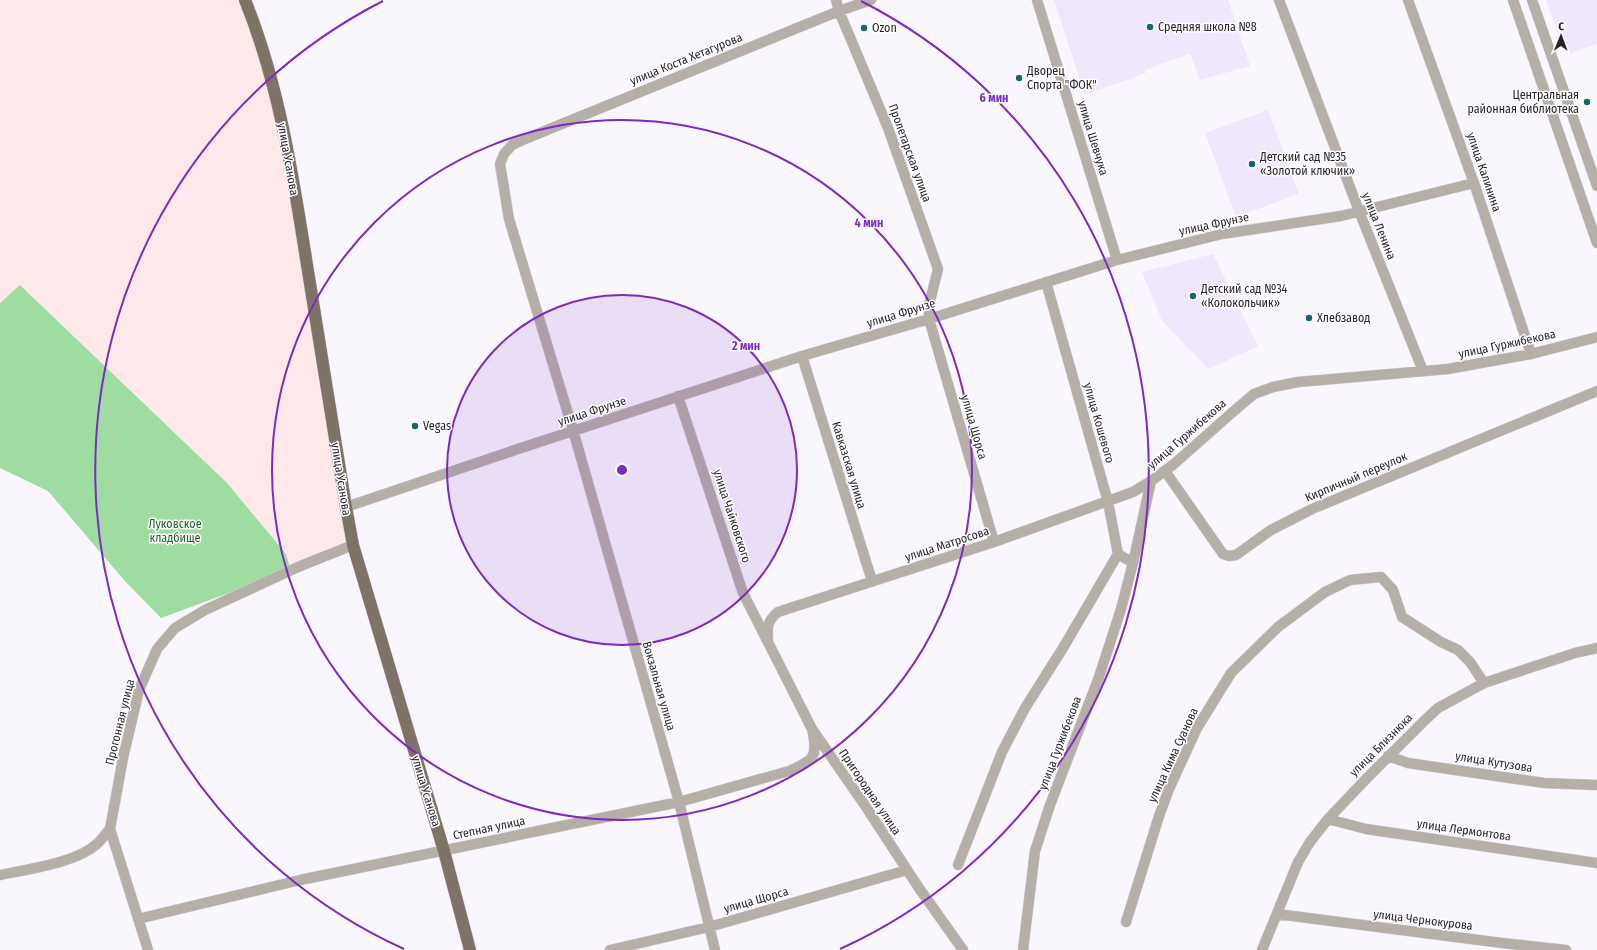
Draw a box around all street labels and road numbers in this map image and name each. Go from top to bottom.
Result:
street label: улица Коста Хетагурова [628,30,744,88]
street label: улица Шевчука [1075,99,1111,177]
street label: Пролетарская улица [886,102,934,204]
street label: улица Усанова [275,122,301,197]
street label: улица Калинина [1464,131,1504,214]
street label: улица Ленина [1359,190,1399,262]
street label: улица Фрунзе [1178,210,1250,238]
street label: улица Фрунзе [865,296,937,330]
street label: улица Гуржибекова [1457,327,1557,361]
street label: улица Кошевого [1081,381,1117,465]
street label: улица Фрунзе [556,393,628,429]
street label: улица Щорса [958,393,990,461]
street label: улица Гуржибекова [1145,396,1229,472]
street label: Кавказская улица [829,420,869,510]
street label: улица Усанова [328,442,354,517]
street label: Кирпичный переулок [1303,449,1409,505]
street label: улица Чайковского [710,468,754,564]
street label: улица Матросова [903,524,991,564]
street label: Вокзальная улица [640,640,678,732]
street label: Прогонная улица [103,677,137,766]
street label: улица Гуржибекова [1036,694,1084,792]
street label: улица Кима Суанова [1145,705,1201,805]
street label: улица Близнюка [1347,711,1415,779]
street label: Пригородная улица [836,746,904,838]
street label: улица Кутузова [1454,749,1534,775]
street label: улица Усанова [409,754,443,828]
street label: Степная улица [452,813,526,842]
street label: улица Лермонтова [1416,816,1512,844]
street label: улица Щорса [722,884,790,916]
street label: улица Чернокурова [1373,907,1474,933]

